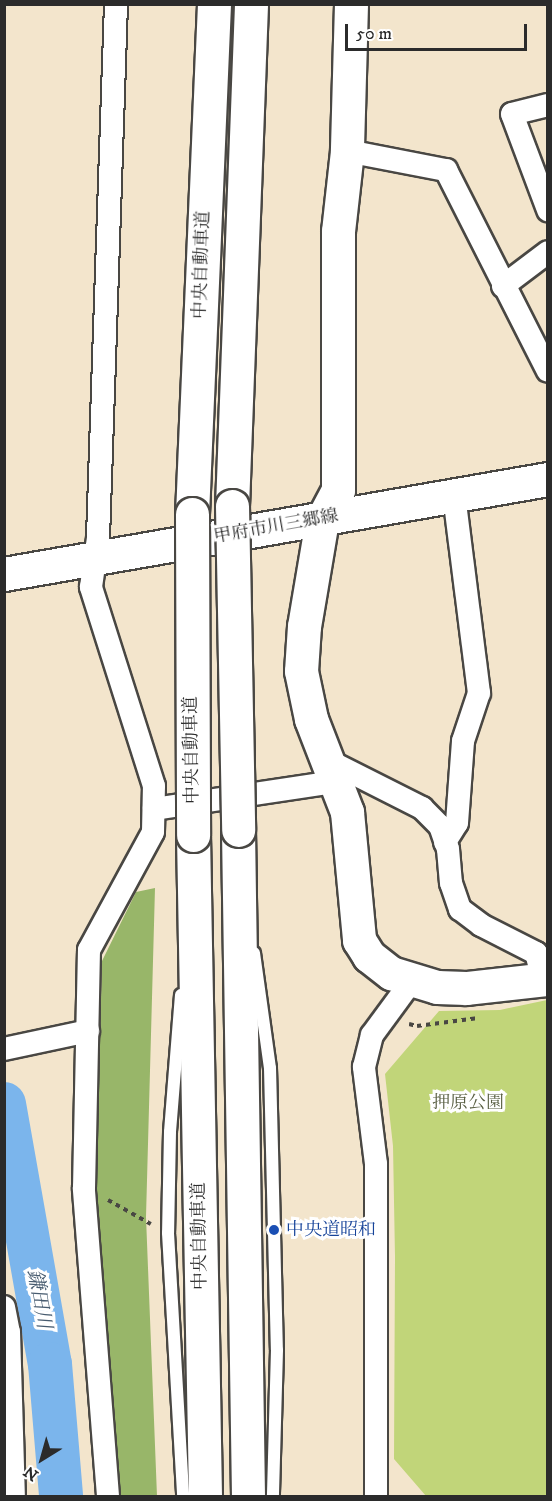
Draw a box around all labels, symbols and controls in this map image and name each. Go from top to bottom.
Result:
scale bar [348,12,530,50]
text: 50 m [356,23,392,45]
street label: 中央自動車道 [189,211,215,319]
street label: 甲府市川三郷線 [212,505,340,549]
street label: 中央自動車道 [180,696,204,804]
park label: 押原公園 [432,1092,504,1114]
street label: 中央自動車道 [188,1182,212,1290]
place label: 中央道昭和 [286,1219,376,1241]
marker: 中央道昭和 [267,1223,281,1237]
water label: 鎌田川 [22,1267,56,1331]
north arrow [12,1429,72,1489]
text: N [20,1461,42,1485]

